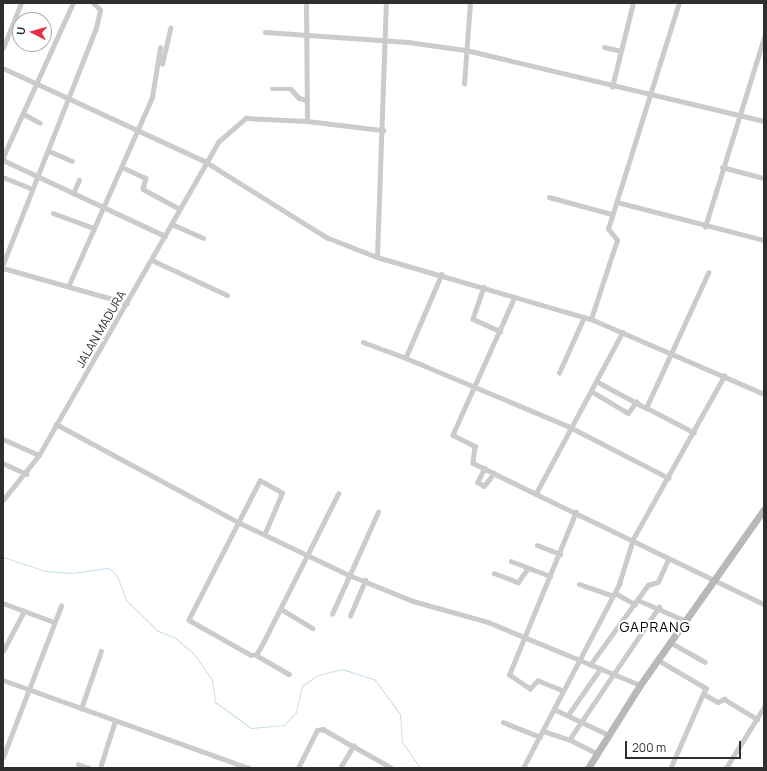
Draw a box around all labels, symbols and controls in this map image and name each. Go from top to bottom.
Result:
north arrow [12,12,52,52]
text: U [13,26,28,36]
street label: JALAN MADURA [73,288,129,370]
district label: GAPRANG [619,619,691,635]
scale bar [627,733,743,759]
text: 200 m [632,739,666,756]

